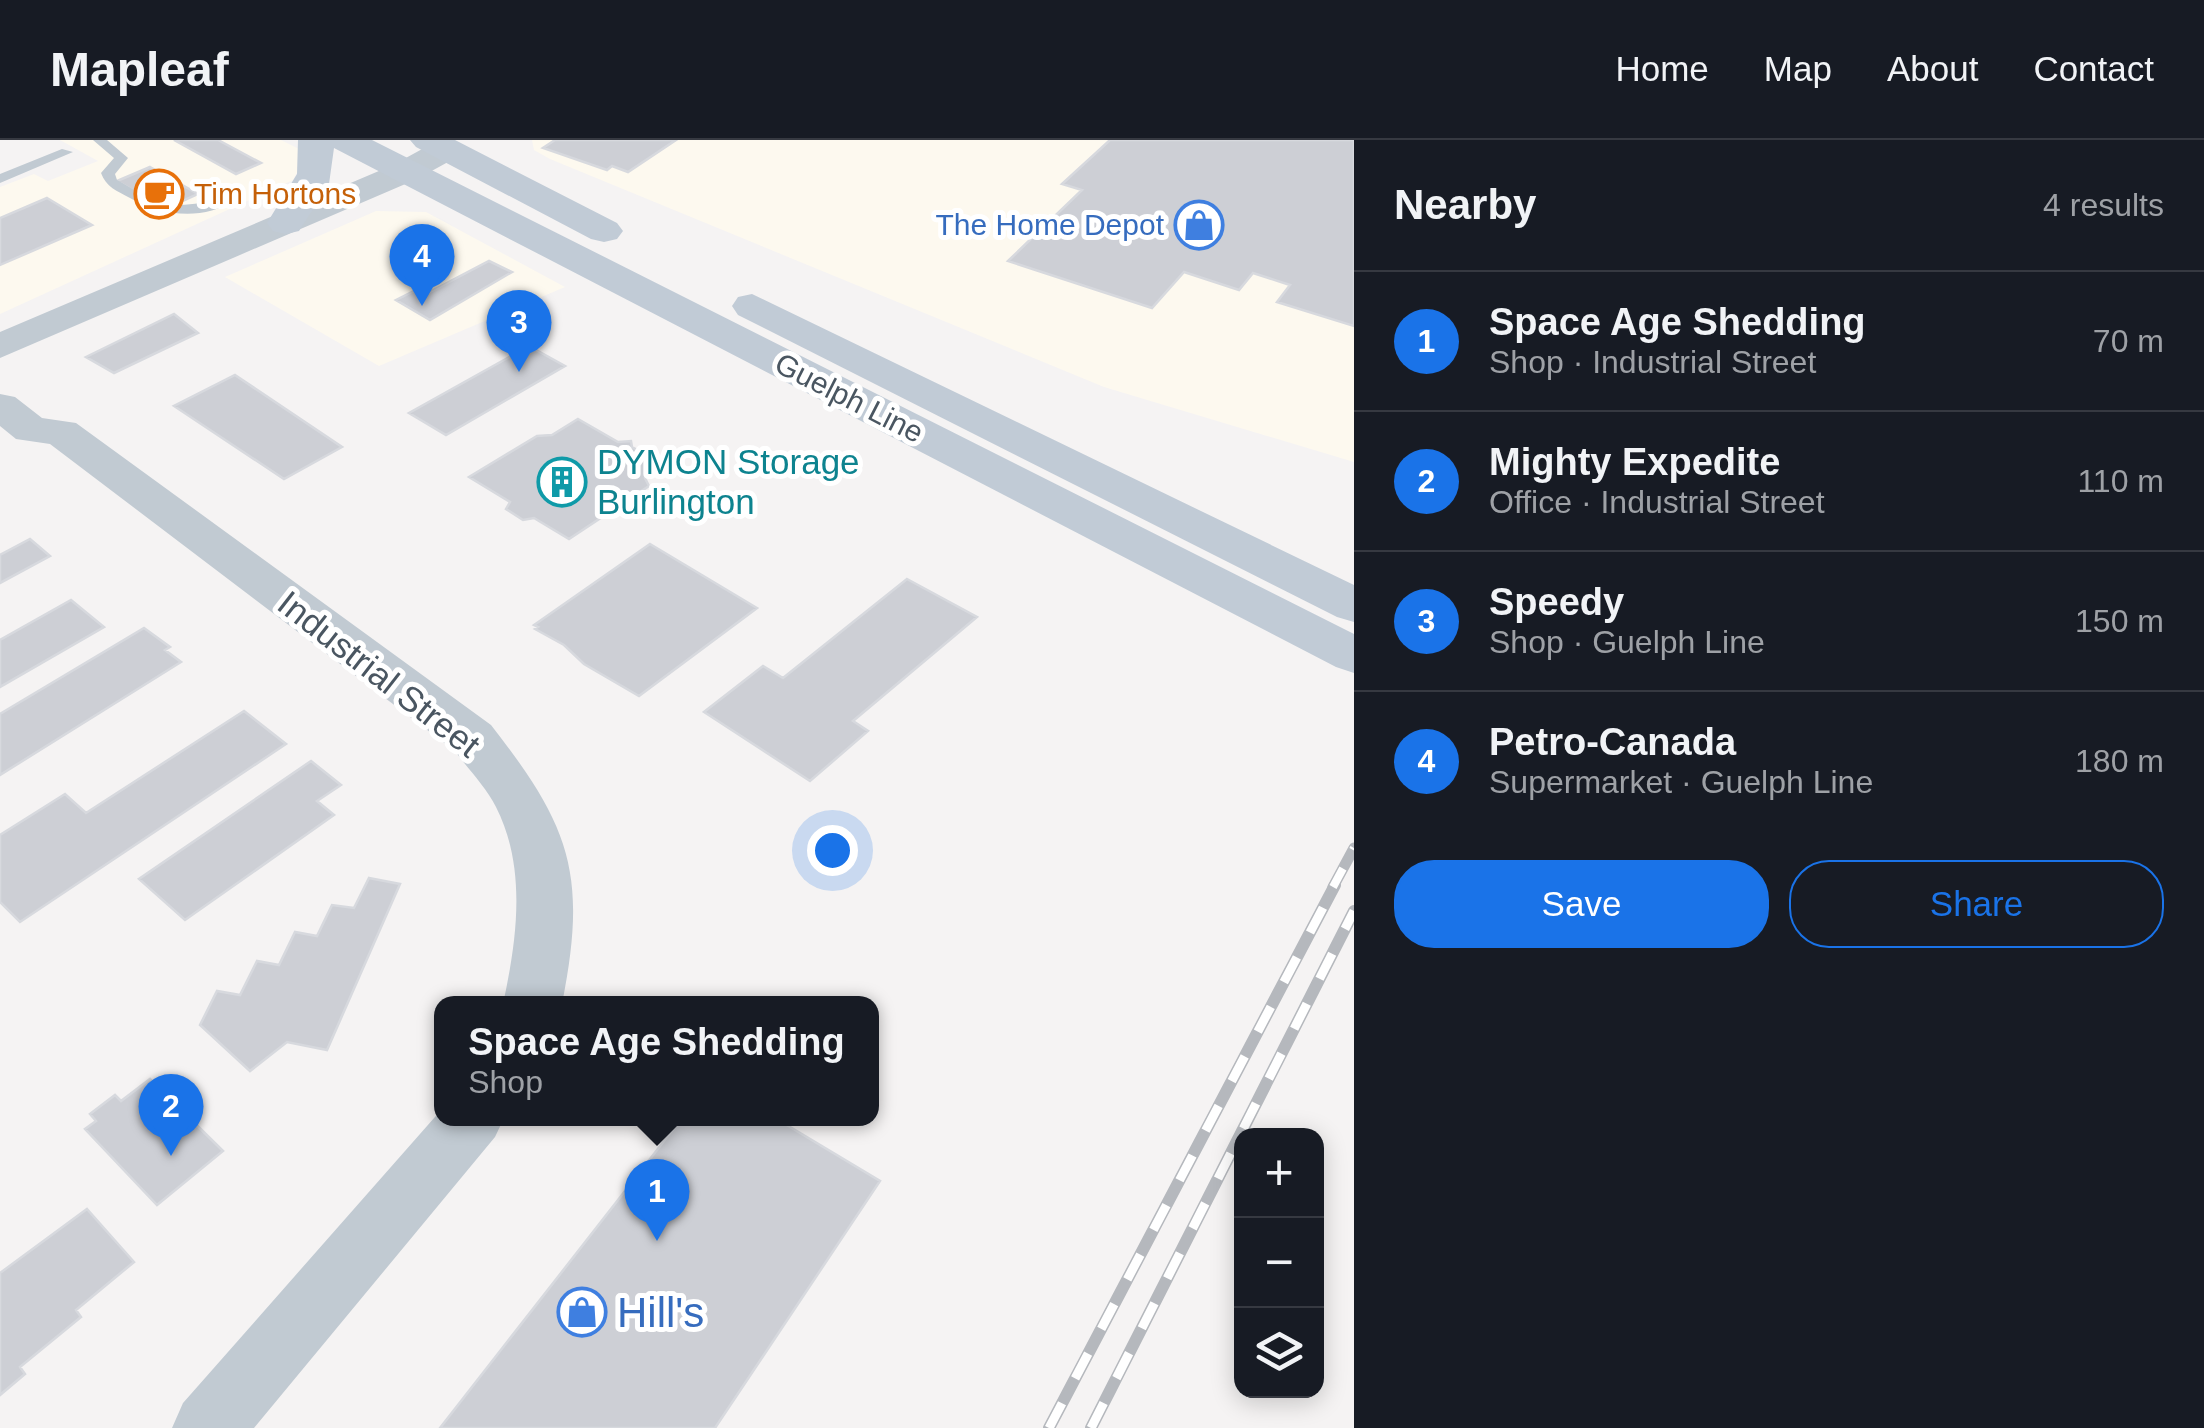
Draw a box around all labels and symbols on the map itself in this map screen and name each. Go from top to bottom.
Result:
cafe icon: Tim Hortons [133,168,185,220]
place label: Tim Hortons [194,177,356,210]
shop icon: The Home Depot [1173,199,1225,251]
place label: The Home Depot [936,208,1165,241]
pin: 4 [390,224,454,306]
pin: 3 [486,290,552,372]
street label: Guelph Line [770,346,929,449]
place label: DYMON Storage Burlington [597,442,860,521]
building icon: DYMON Storage Burlington [536,456,588,508]
street label: Industrial Street [271,583,488,765]
your location [807,825,858,876]
pin: 2 [138,1074,204,1156]
pin: 1 [624,1158,690,1241]
shop icon: Hill's [556,1286,608,1338]
place label: Hill's [617,1289,704,1336]

